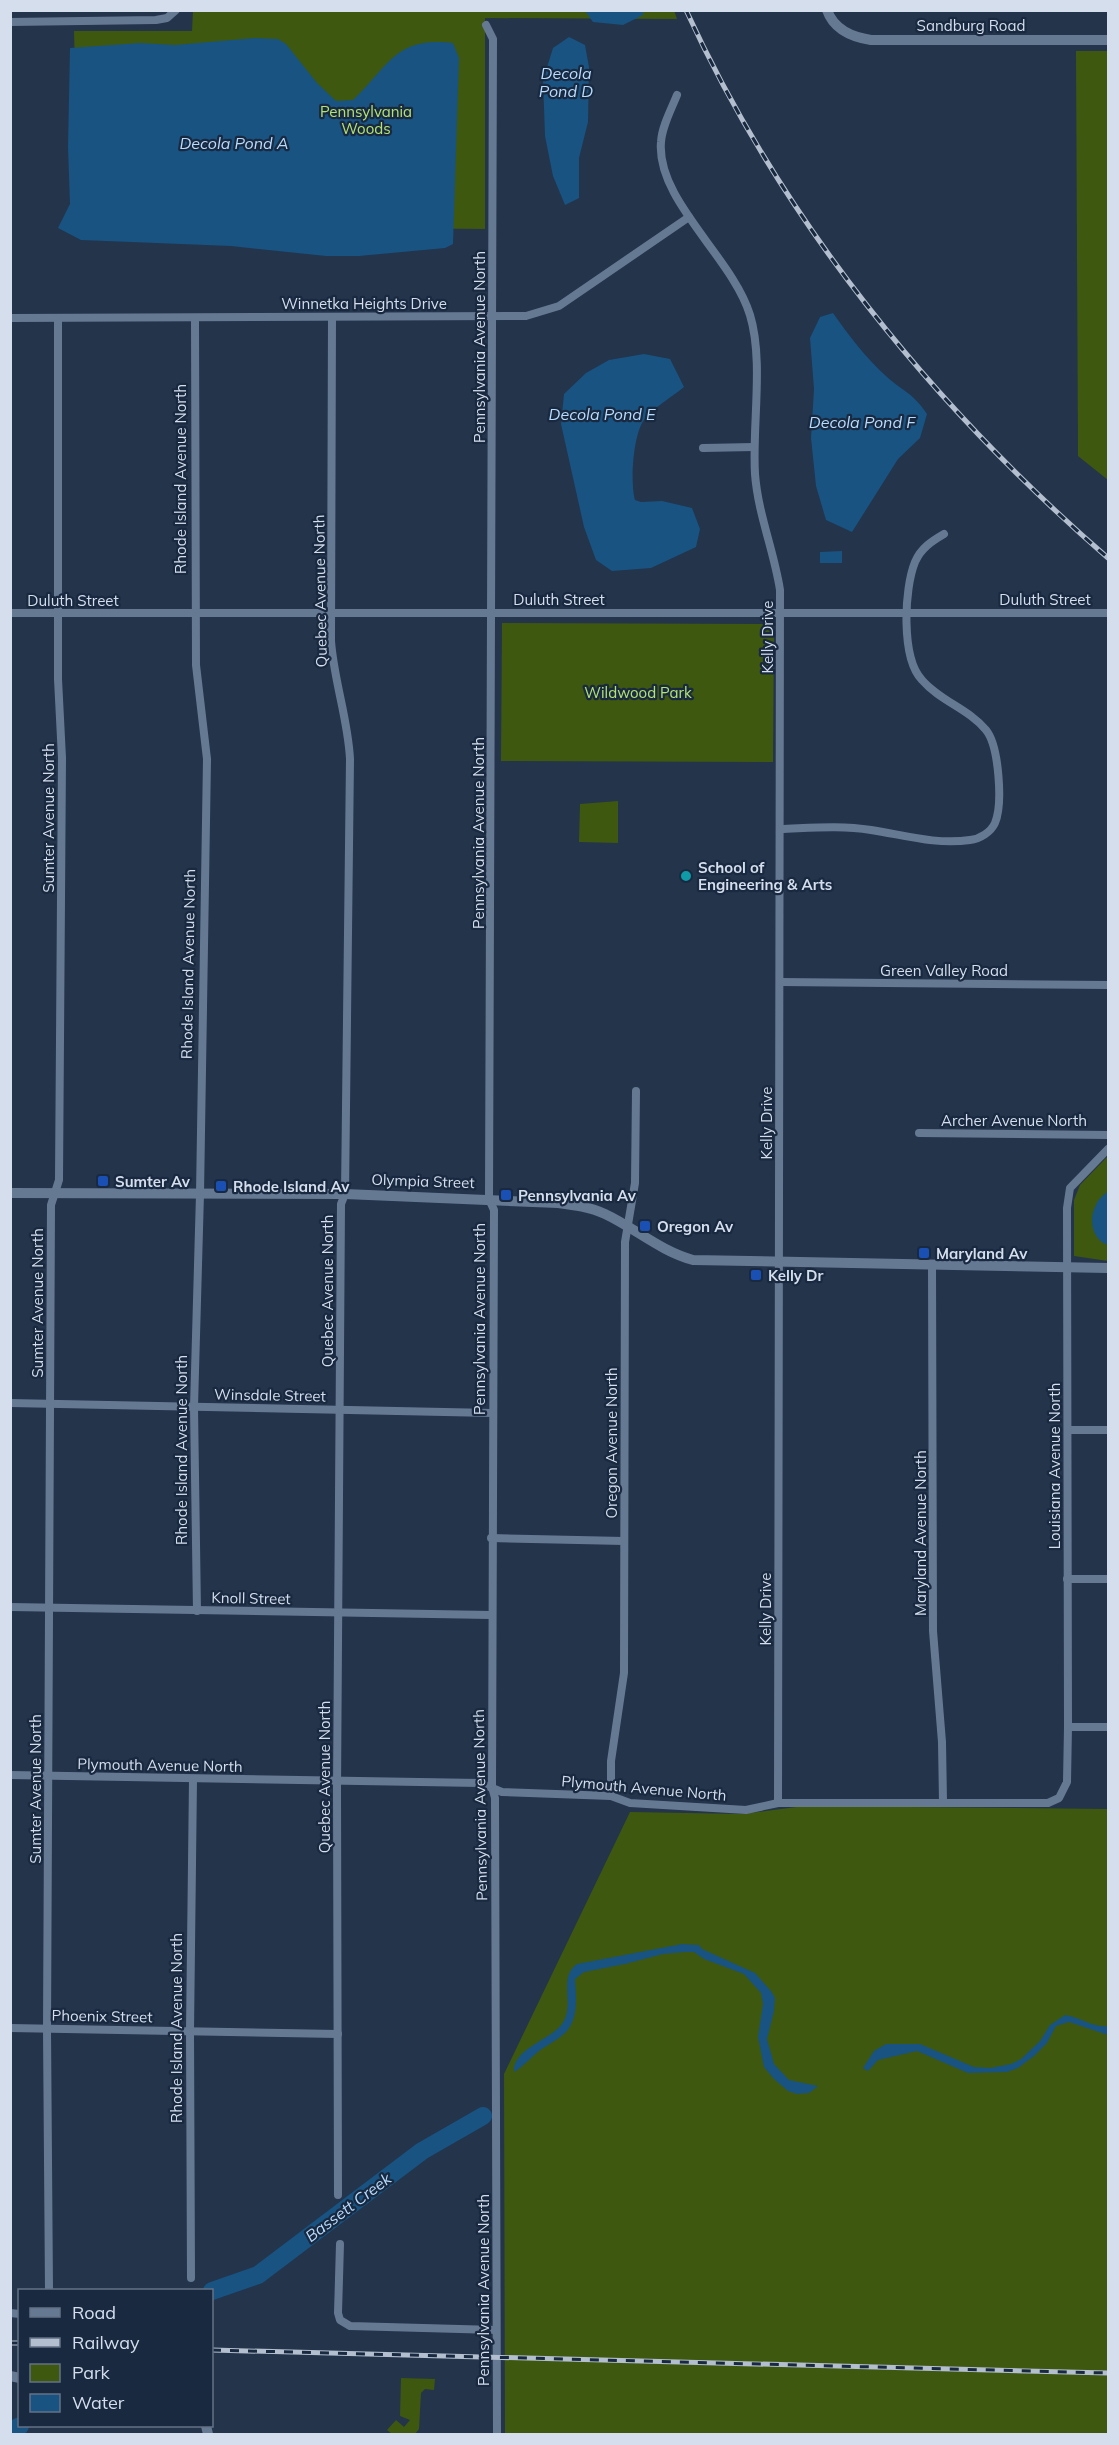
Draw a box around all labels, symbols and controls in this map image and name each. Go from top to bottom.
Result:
street label: Sandburg Road [917,16,1025,35]
water label: Decola Pond D [539,63,593,101]
park label: Pennsylvania Woods [320,102,412,138]
water label: Decola Pond A [179,133,289,153]
street label: Pennsylvania Avenue North [470,251,489,443]
street label: Winnetka Heights Drive [281,294,447,313]
street label: Rhode Island Avenue North [171,384,190,574]
water label: Decola Pond E [549,404,656,424]
water label: Decola Pond F [809,412,916,432]
street label: Quebec Avenue North [309,514,331,668]
street label: Duluth Street [513,590,605,609]
street label: Duluth Street [999,590,1091,609]
street label: Duluth Street [27,591,119,610]
street label: Kelly Drive [758,601,777,673]
park label: Wildwood Park [584,683,692,702]
street label: Pennsylvania Avenue North [469,737,488,929]
street label: Sumter Avenue North [39,743,58,893]
place label: School of Engineering & Arts [698,858,832,894]
street label: Rhode Island Avenue North [177,869,199,1059]
marker: School of Engineering & Arts [679,869,693,883]
street label: Green Valley Road [880,961,1008,980]
street label: Kelly Drive [757,1087,776,1159]
street label: Archer Avenue North [941,1111,1087,1130]
street label: Olympia Street [371,1170,475,1192]
place label: Sumter Av [115,1172,191,1191]
marker: Sumter Av [96,1174,110,1188]
place label: Rhode Island Av [233,1177,350,1196]
marker: Rhode Island Av [214,1179,228,1193]
place label: Pennsylvania Av [518,1186,637,1205]
marker: Pennsylvania Av [499,1188,513,1202]
street label: Quebec Avenue North [318,1215,337,1367]
place label: Oregon Av [657,1217,734,1236]
marker: Oregon Av [638,1219,652,1233]
street label: Pennsylvania Avenue North [470,1223,489,1415]
street label: Sumter Avenue North [28,1228,47,1378]
place label: Maryland Av [936,1244,1028,1263]
marker: Maryland Av [917,1246,931,1260]
place label: Kelly Dr [768,1266,824,1285]
marker: Kelly Dr [749,1268,763,1282]
street label: Rhode Island Avenue North [172,1355,191,1545]
street label: Oregon Avenue North [602,1367,621,1519]
street label: Louisiana Avenue North [1045,1383,1064,1549]
street label: Winsdale Street [214,1385,326,1405]
street label: Maryland Avenue North [911,1450,930,1616]
street label: Kelly Drive [756,1573,775,1645]
street label: Knoll Street [211,1588,291,1608]
street label: Quebec Avenue North [315,1701,334,1853]
street label: Pennsylvania Avenue North [469,1709,491,1901]
street label: Sumter Avenue North [26,1714,45,1864]
street label: Plymouth Avenue North [77,1754,243,1776]
street label: Plymouth Avenue North [561,1771,727,1805]
street label: Rhode Island Avenue North [167,1933,186,2123]
street label: Phoenix Street [51,2006,153,2026]
water label: Bassett Creek [301,2168,396,2246]
street label: Pennsylvania Avenue North [474,2194,493,2386]
legend [18,2289,213,2427]
text: Road [72,2301,116,2324]
text: Railway [72,2331,140,2354]
text: Park [72,2361,111,2384]
text: Water [72,2391,125,2414]

